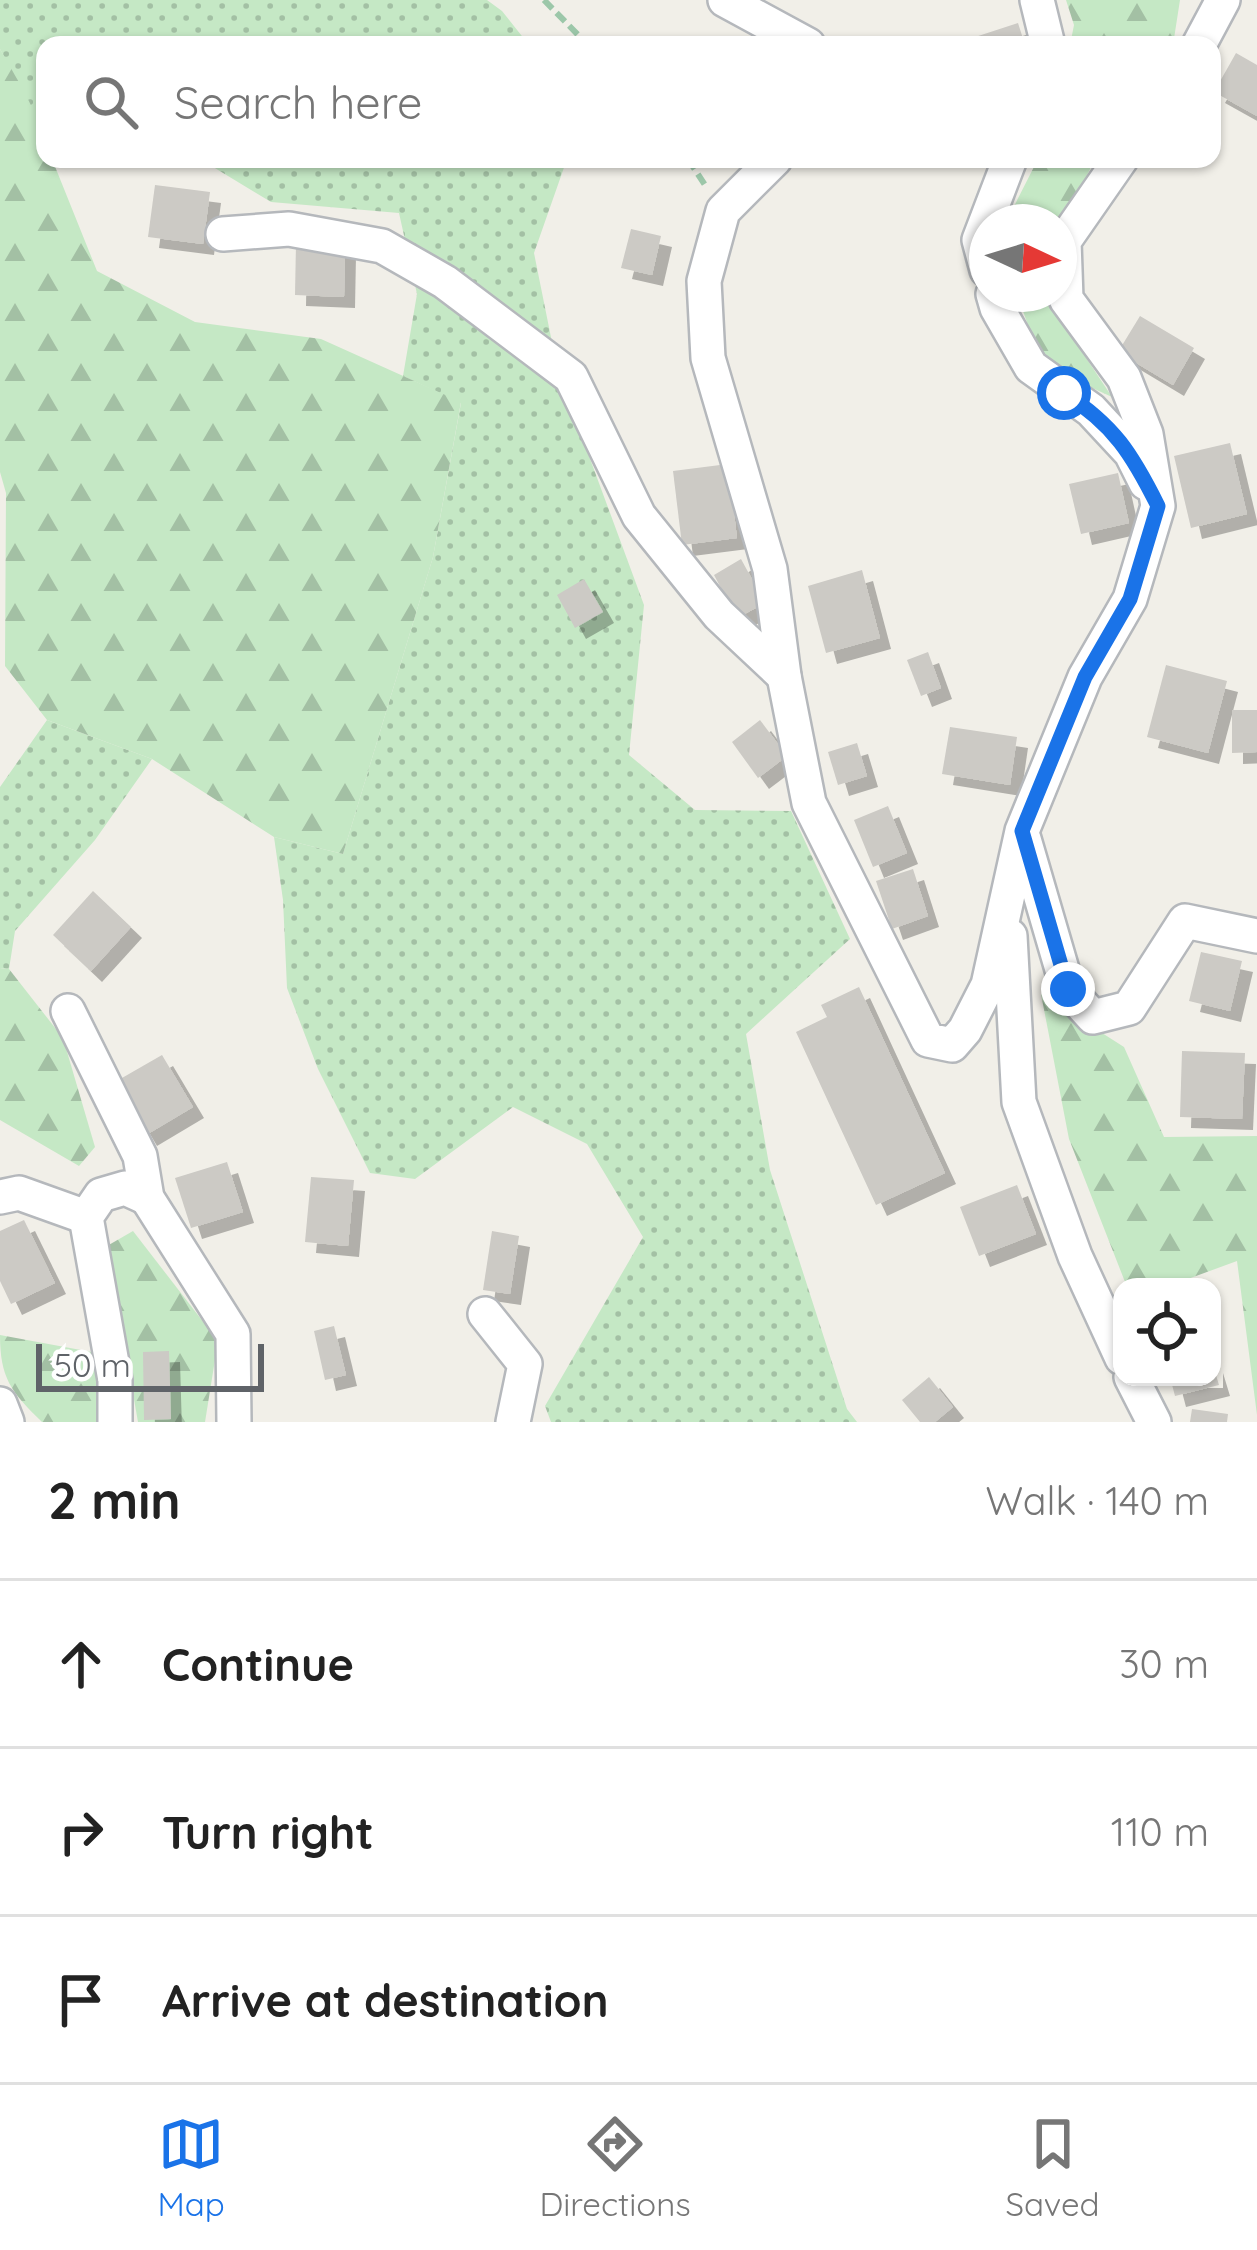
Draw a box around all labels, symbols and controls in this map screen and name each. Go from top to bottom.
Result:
search box [36,36,1221,168]
icon: search [78,69,144,135]
text: Search here [174,74,422,130]
north arrow [969,204,1077,312]
route start [1037,366,1091,420]
route end [1041,962,1095,1016]
map controls [1113,1278,1221,1386]
button: locate [1113,1278,1221,1386]
scale bar [36,1338,264,1391]
text: 50 m [54,1344,131,1385]
text: 2 min [48,1468,181,1532]
text: Walk · 140 m [985,1476,1209,1525]
icon: ahead [48,1631,114,1697]
text: Continue [162,1636,354,1692]
text: 30 m [1119,1639,1209,1688]
icon: right [48,1799,114,1865]
text: Turn right [162,1804,374,1860]
text: 110 m [1111,1807,1209,1856]
icon: arrive [48,1967,114,2033]
text: Arrive at destination [162,1972,608,2028]
tab: Map [157,2111,225,2224]
tab: Directions [539,2111,691,2224]
tab: Saved [1006,2111,1100,2224]

